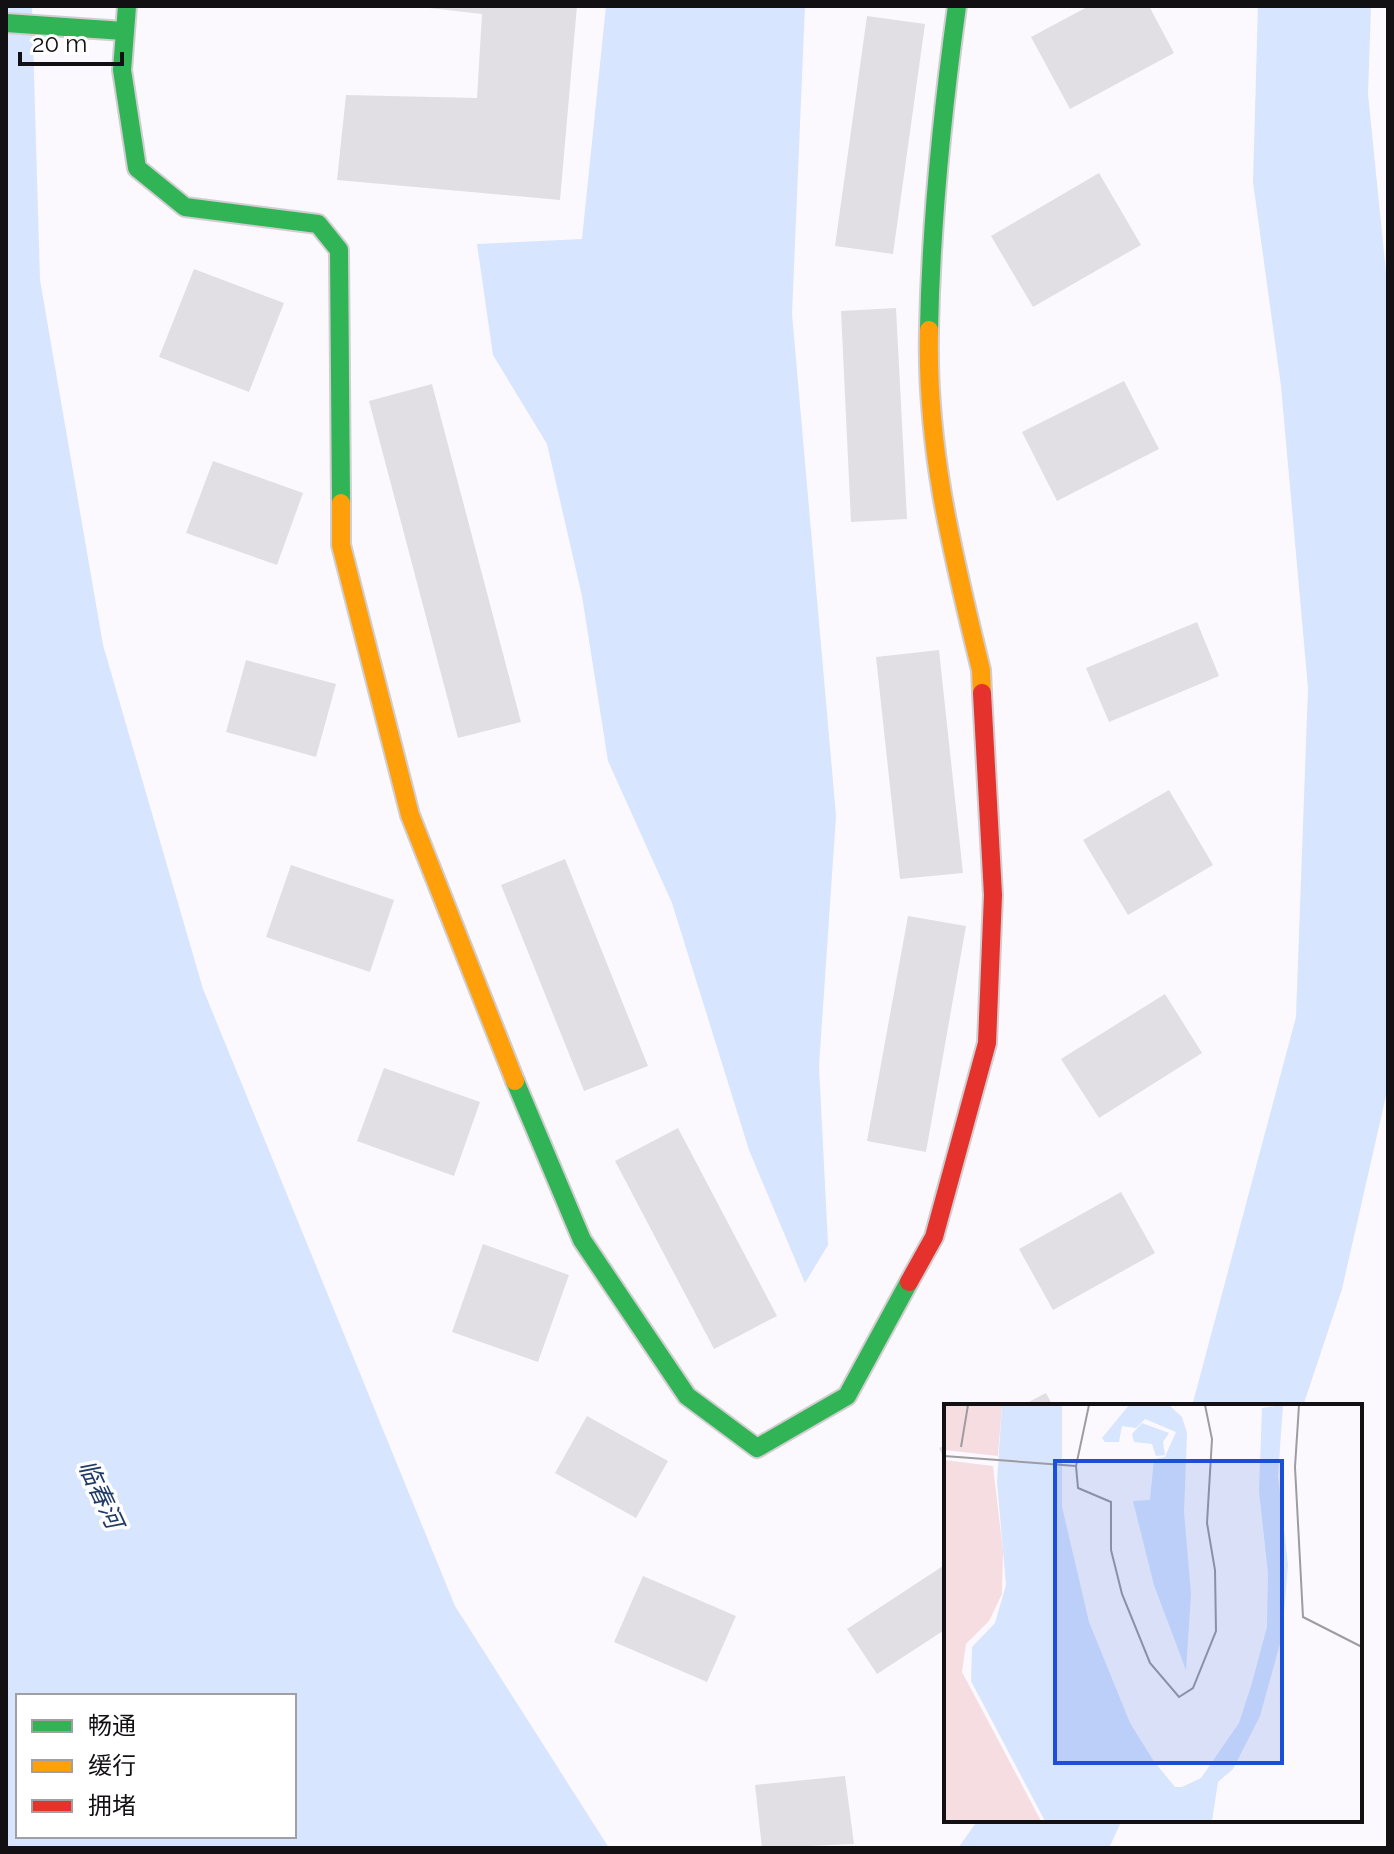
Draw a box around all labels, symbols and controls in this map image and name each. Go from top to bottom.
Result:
scale bar [20,16,122,66]
text: 20 m [32,29,87,58]
inset map [944,1404,1362,1822]
water label: 临春河 [73,1455,131,1536]
legend [16,1694,296,1838]
text: 畅通 [88,1711,136,1740]
text: 缓行 [88,1751,136,1780]
text: 拥堵 [88,1791,136,1820]

